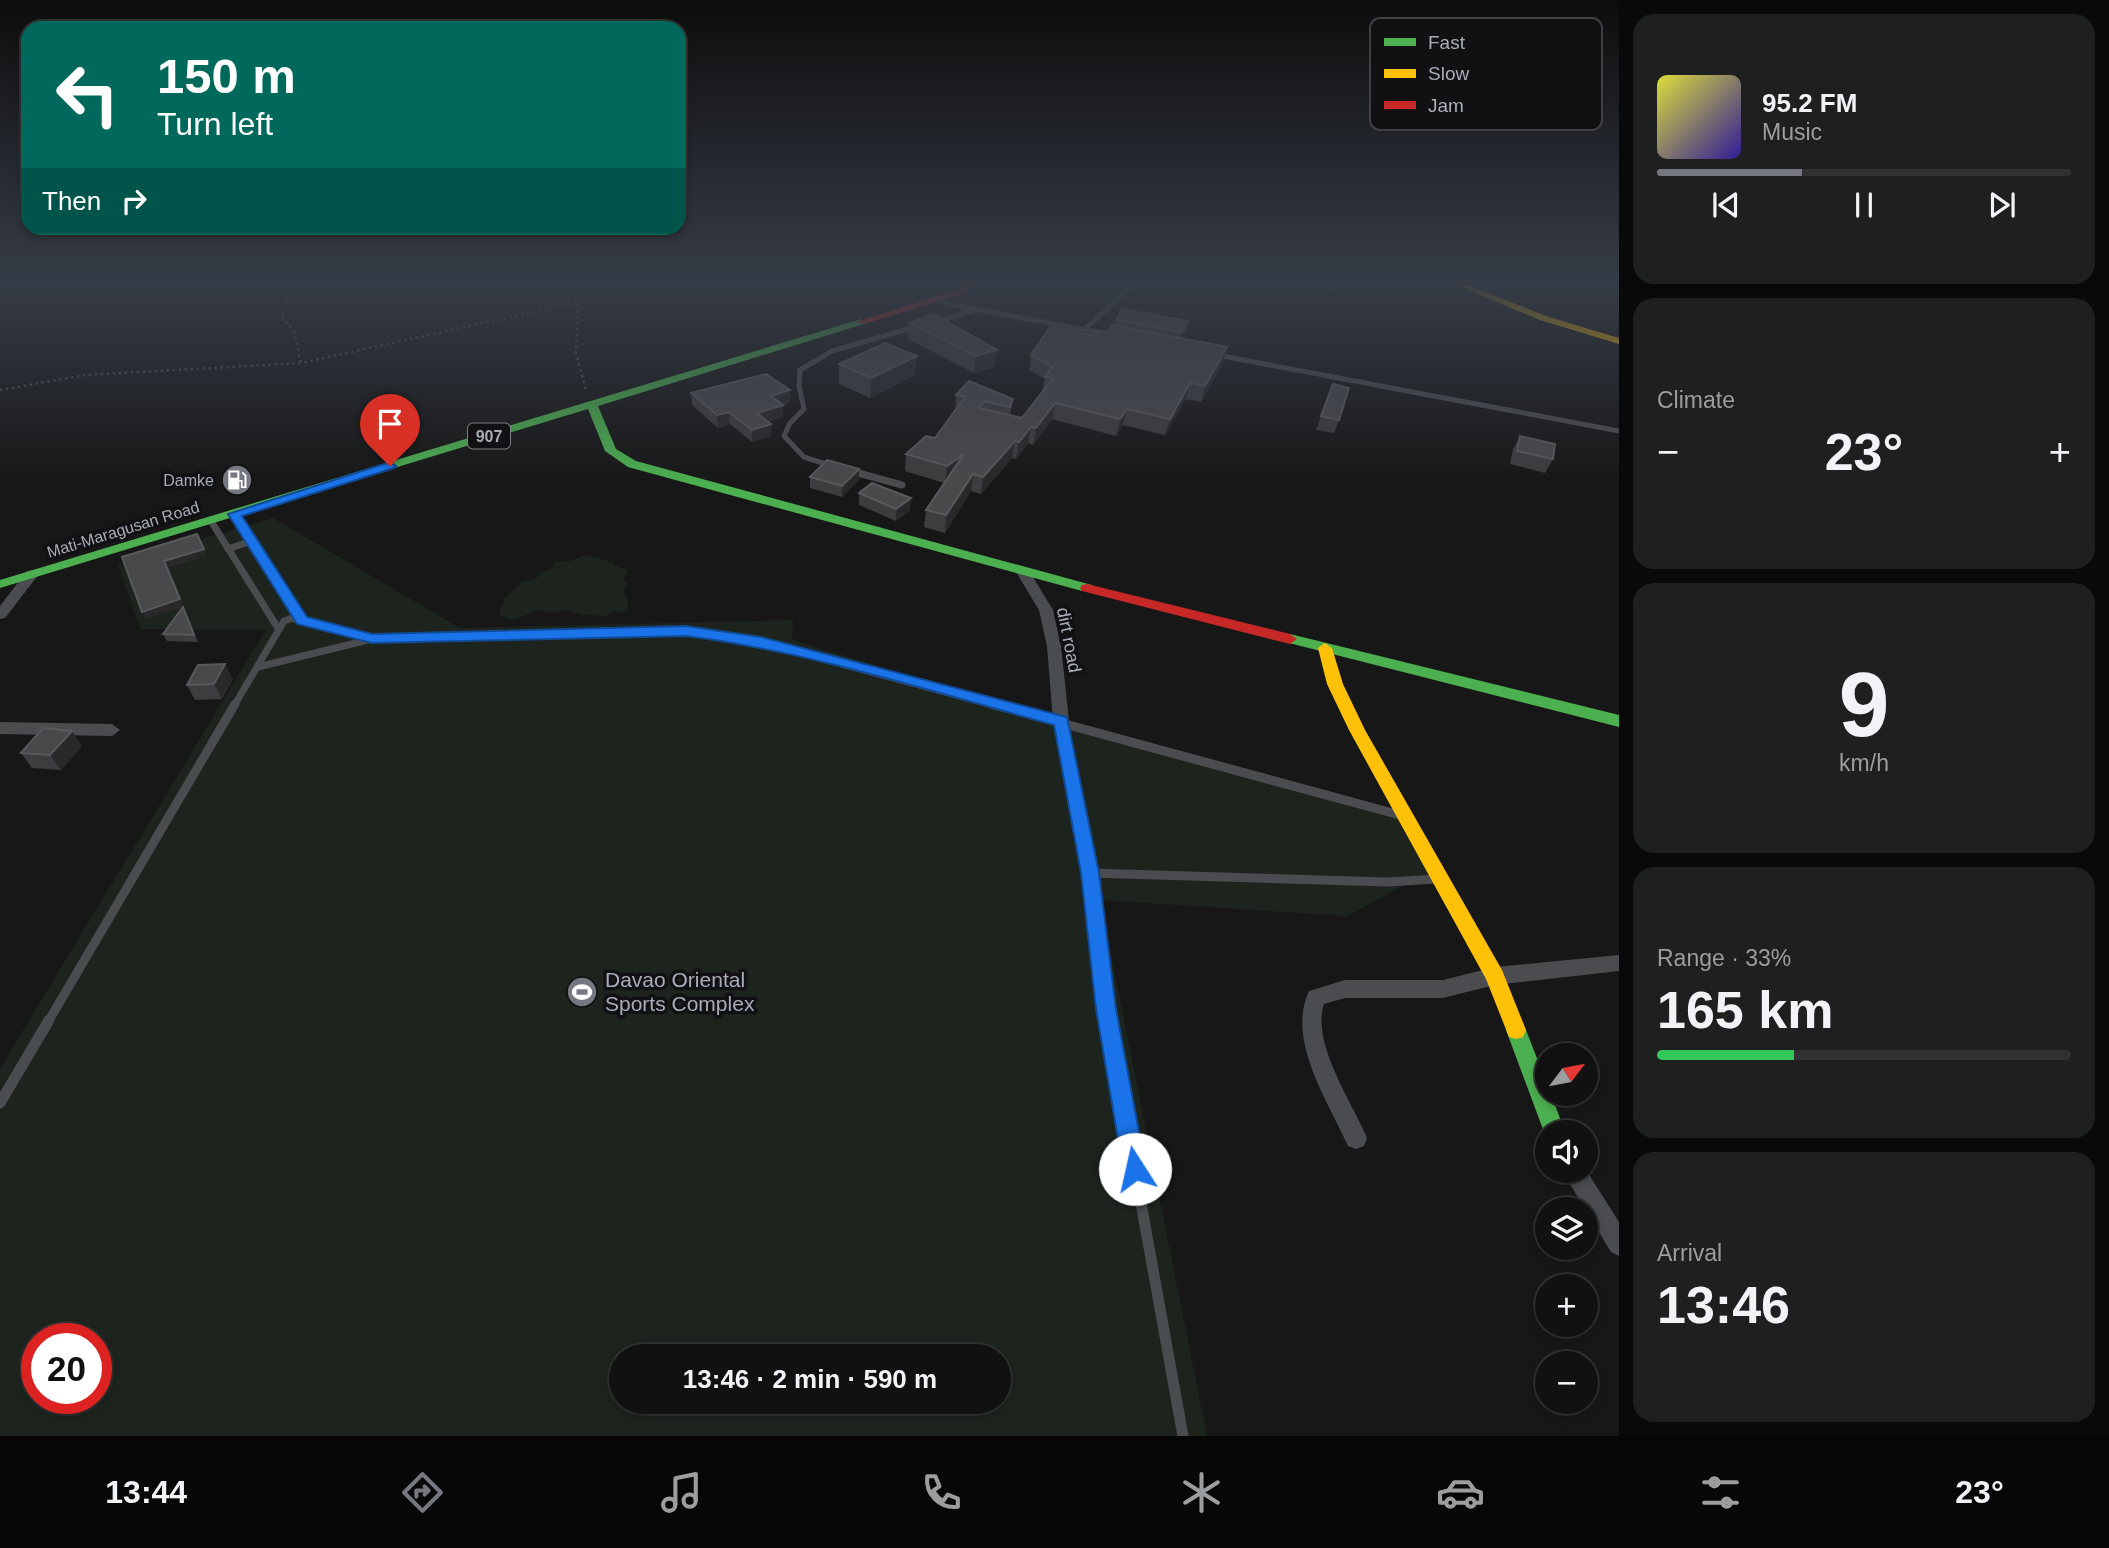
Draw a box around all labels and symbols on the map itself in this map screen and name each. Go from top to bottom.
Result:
legend [1370,18,1602,130]
text: Fast [1428,32,1466,53]
text: Slow [1428,63,1469,84]
text: Jam [1428,95,1464,116]
pin [360,394,420,466]
road number: 907 [468,424,510,448]
fuel station icon: Damke [220,463,254,497]
place label: Damke [163,472,214,489]
street label: Mati-Maragusan Road [45,498,201,561]
street label: dirt road [1053,606,1085,674]
place label: Davao Oriental Sports Complex [605,968,755,1015]
sports icon: Davao Oriental Sports Complex [565,975,599,1009]
north arrow [1535,1043,1598,1106]
position arrow [1098,1132,1172,1206]
speed limit sign: 20 [21,1323,112,1414]

